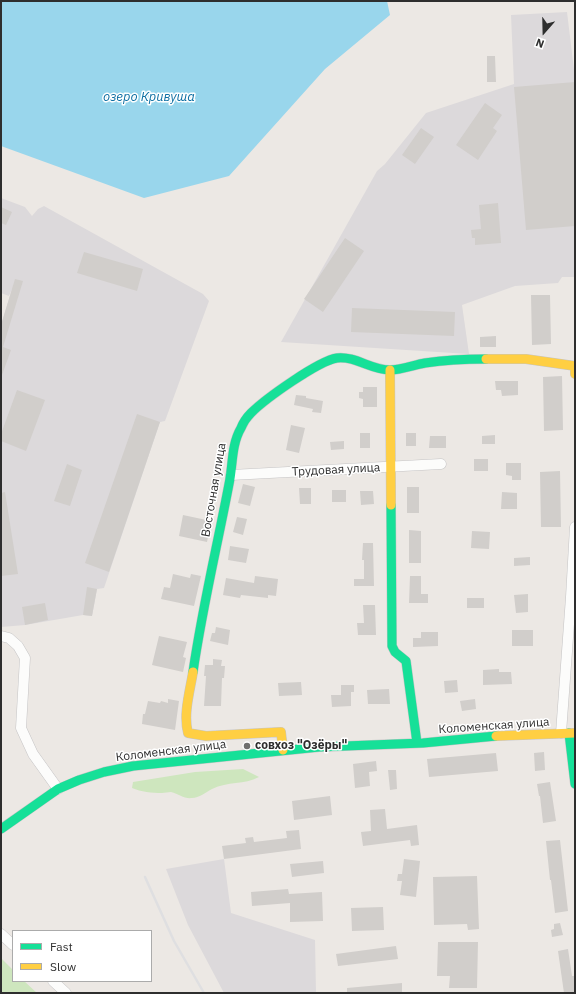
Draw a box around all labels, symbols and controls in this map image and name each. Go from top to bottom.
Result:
north arrow [524,12,564,52]
text: N [534,35,546,51]
water label: озеро Кривуша [103,89,195,105]
street label: Восточная улица [199,442,229,538]
street label: Трудовая улица [291,460,381,480]
street label: Коломенская улица [438,715,550,737]
street label: Коломенская улица [115,737,227,765]
place label: совхоз "Озёры" [255,739,347,753]
marker: совхоз "Озёры" [242,741,252,751]
legend [12,930,152,982]
text: Fast [50,939,73,954]
text: Slow [50,959,76,974]

